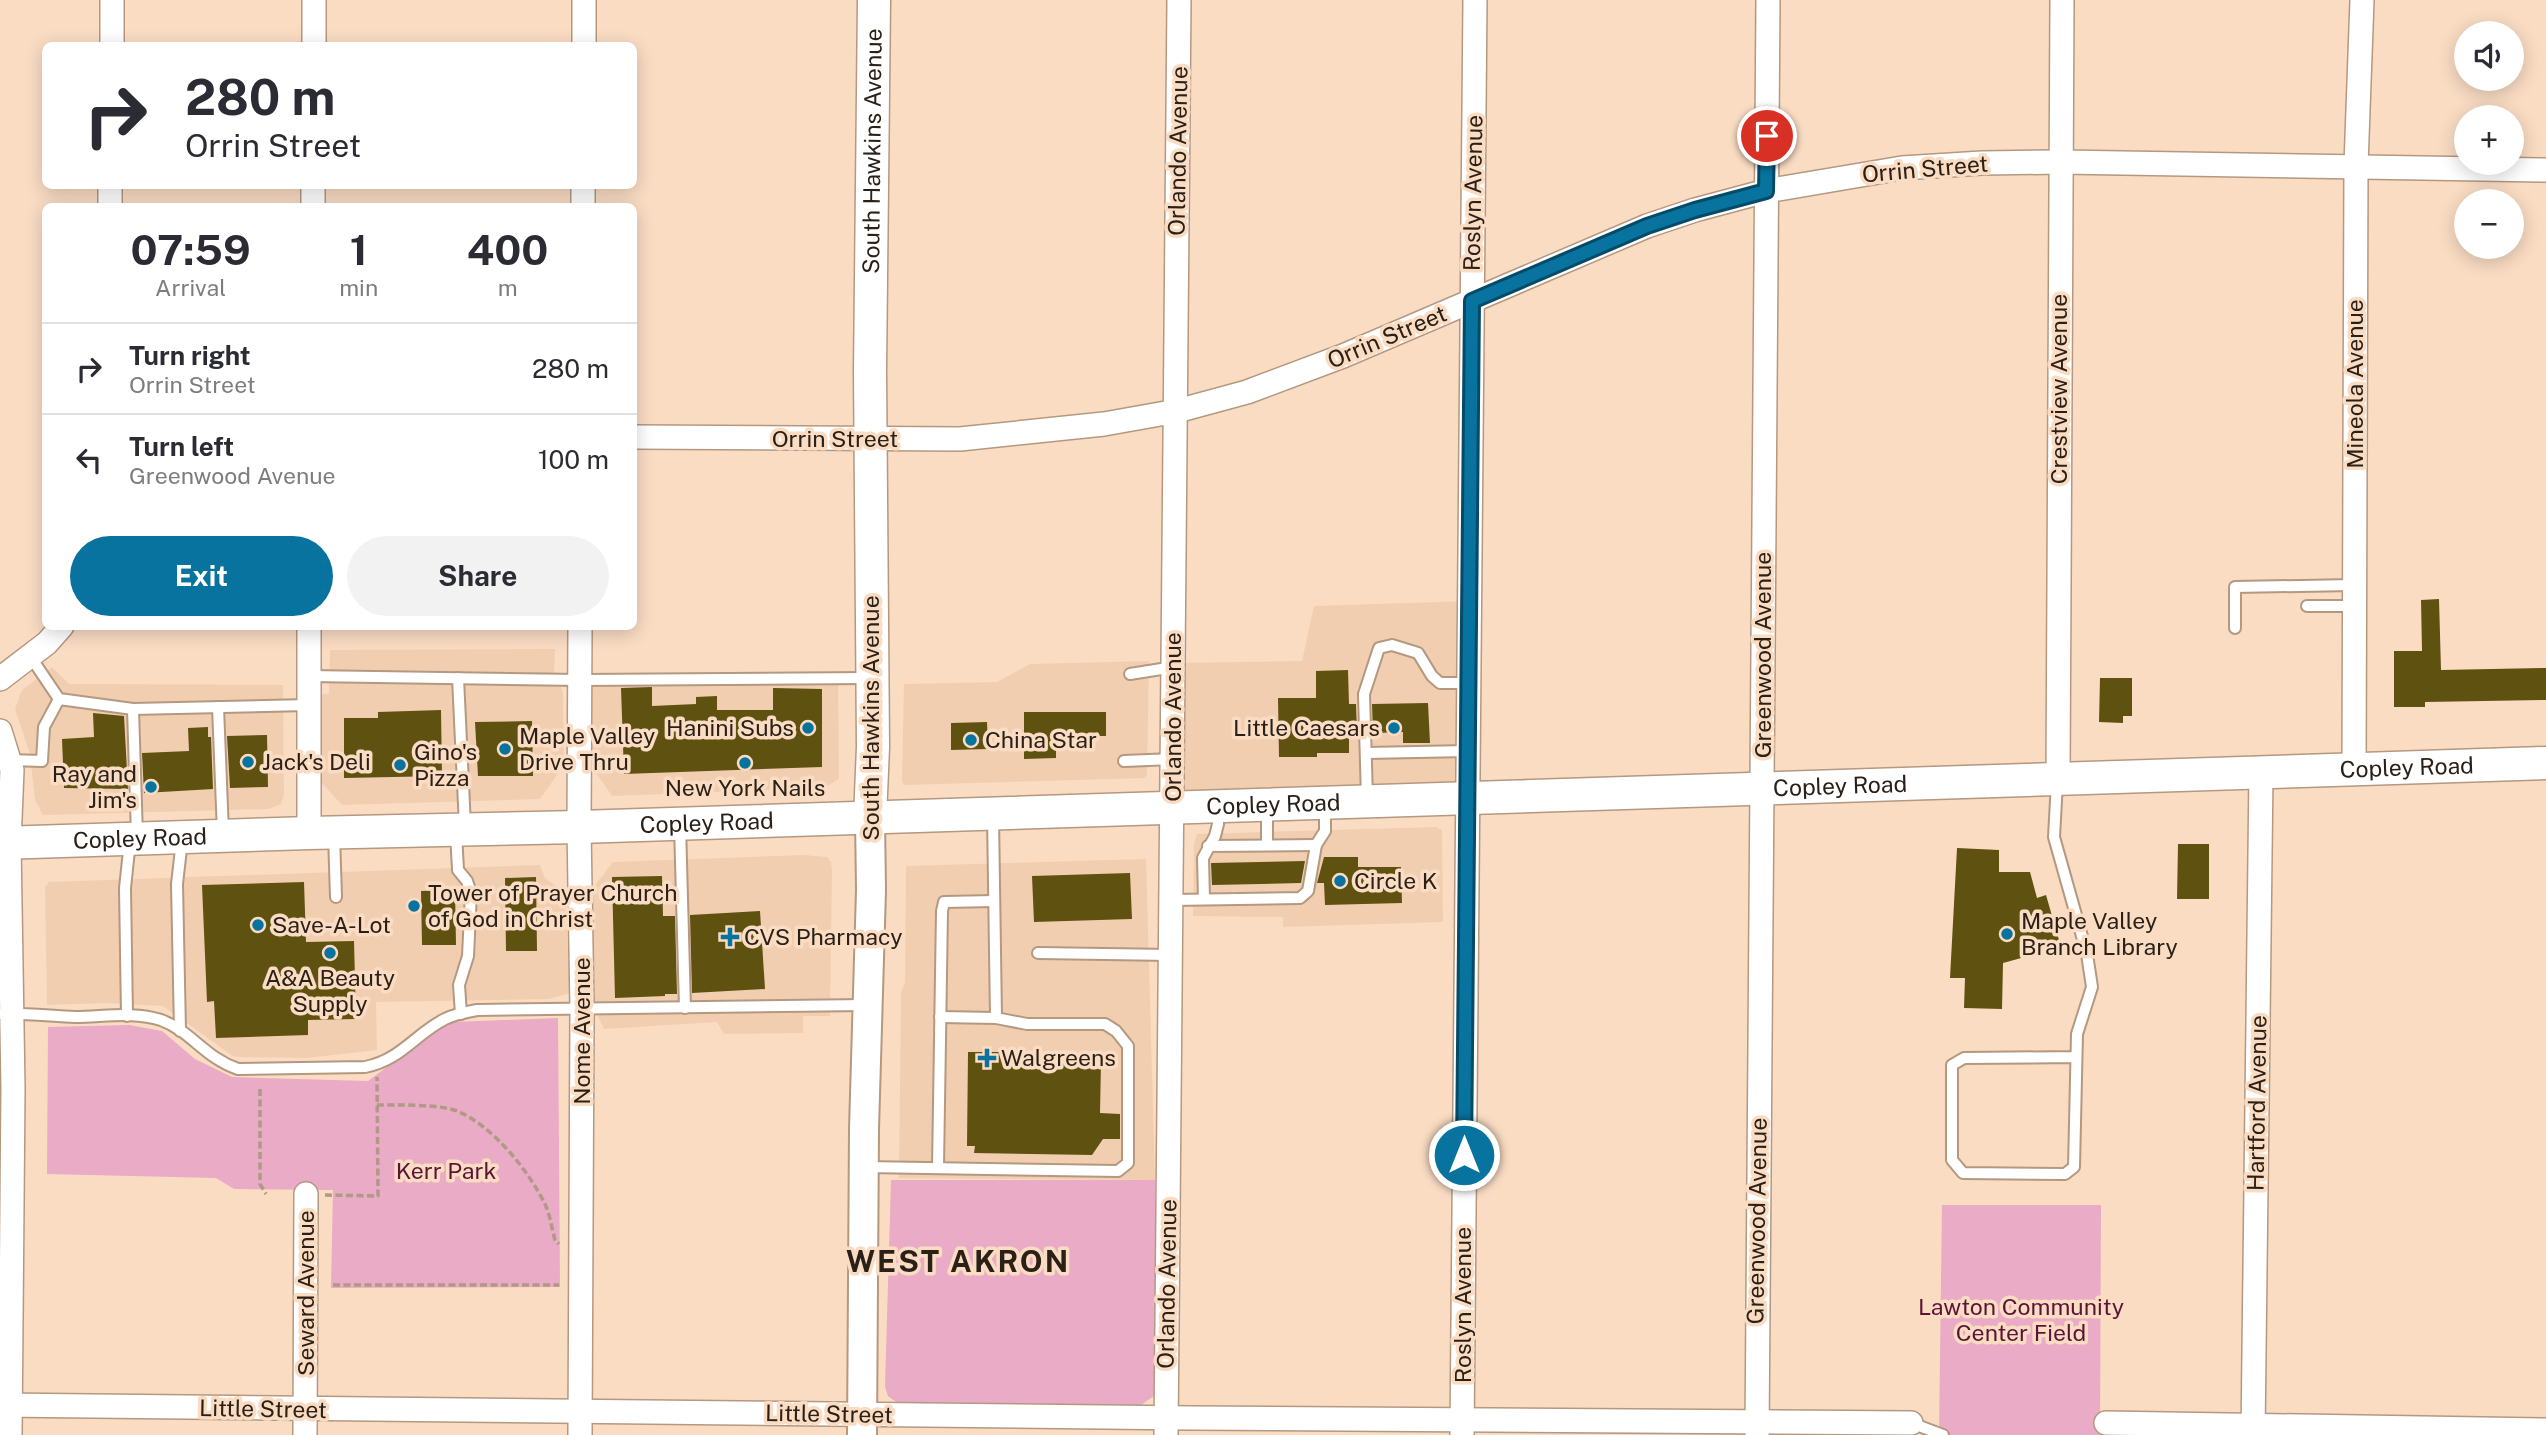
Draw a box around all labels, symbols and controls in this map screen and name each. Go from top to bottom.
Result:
map controls [2454,21,2524,259]
button: sound [2454,21,2524,91]
street label: South Hawkins Avenue [857,28,887,274]
street label: Orlando Avenue [1163,66,1192,236]
text: 280 m [185,68,335,126]
icon: right [70,70,161,161]
button: + [2454,105,2524,175]
pin [1737,106,1797,166]
street label: Roslyn Avenue [1458,115,1487,271]
icon: arrive [1748,117,1786,155]
text: Orrin Street [185,127,361,164]
street label: Orrin Street [1861,150,1989,187]
button: − [2454,189,2524,259]
text: 07:59 [131,225,251,274]
text: 1 [350,225,368,274]
text: 400 [467,225,548,274]
text: Arrival [155,274,226,301]
text: min [339,274,378,301]
text: m [498,274,518,301]
street label: Crestview Avenue [2045,294,2072,484]
street label: Orrin Street [1323,299,1450,374]
street label: Mineola Avenue [2341,299,2368,469]
text: Turn right [129,340,251,371]
icon: right [70,350,108,388]
text: 280 m [532,353,609,384]
text: Orrin Street [129,371,256,398]
street label: Orrin Street [772,425,898,452]
text: Turn left [129,431,234,462]
icon: left [70,441,108,479]
text: 100 m [538,444,609,475]
text: Greenwood Avenue [129,462,336,489]
button: Exit [70,536,333,616]
button: Share [347,536,609,616]
street label: Greenwood Avenue [1749,552,1776,758]
street label: South Hawkins Avenue [857,595,884,841]
street label: Orlando Avenue [1159,632,1186,802]
place label: Hanini Subs [666,714,794,741]
place label: Little Caesars [1233,714,1380,741]
marker: Hanini Subs [800,720,816,736]
marker: Little Caesars [1386,720,1402,736]
place label: Maple Valley Drive Thru [519,722,655,775]
place label: China Star [985,726,1097,753]
marker: China Star [963,732,979,748]
place label: Gino's Pizza [414,738,477,791]
marker: Maple Valley Drive Thru [497,741,513,757]
place label: Jack's Deli [262,748,371,775]
street label: Copley Road [2339,751,2474,783]
marker: Jack's Deli [240,754,256,770]
marker: New York Nails [737,755,753,771]
marker: Gino's Pizza [392,757,408,773]
place label: Ray and Jim's [52,760,137,813]
street label: Copley Road [1773,770,1908,801]
place label: New York Nails [665,774,825,801]
marker: Ray and Jim's [143,779,159,795]
street label: Copley Road [1206,788,1341,820]
street label: Copley Road [639,807,774,838]
street label: Copley Road [72,822,207,854]
place label: Circle K [1354,867,1437,894]
marker: Circle K [1332,873,1348,889]
place label: Tower of Prayer Church of God in Christ [428,879,677,932]
marker: Tower of Prayer Church of God in Christ [406,898,422,914]
place label: Maple Valley Branch Library [2021,907,2178,960]
place label: Save-A-Lot [272,911,391,938]
marker: Save-A-Lot [250,917,266,933]
place label: CVS Pharmacy [744,923,903,950]
marker: Maple Valley Branch Library [1999,926,2015,942]
marker: CVS Pharmacy [722,929,738,945]
marker: A&A Beauty Supply [322,945,338,961]
street label: Nome Avenue [568,957,595,1105]
place label: A&A Beauty Supply [265,964,395,1017]
street label: Hartford Avenue [2241,1015,2272,1191]
place label: Walgreens [1001,1044,1116,1071]
marker: Walgreens [979,1050,995,1066]
street label: Greenwood Avenue [1741,1117,1772,1325]
position arrow [1427,1118,1501,1192]
park label: Kerr Park [396,1157,496,1184]
street label: Orlando Avenue [1152,1199,1181,1369]
street label: Seward Avenue [292,1210,319,1376]
street label: Roslyn Avenue [1449,1227,1476,1383]
district label: WEST AKRON [846,1243,1070,1279]
park label: Lawton Community Center Field [1918,1293,2124,1346]
street label: Little Street [199,1394,327,1423]
street label: Little Street [765,1399,893,1428]

